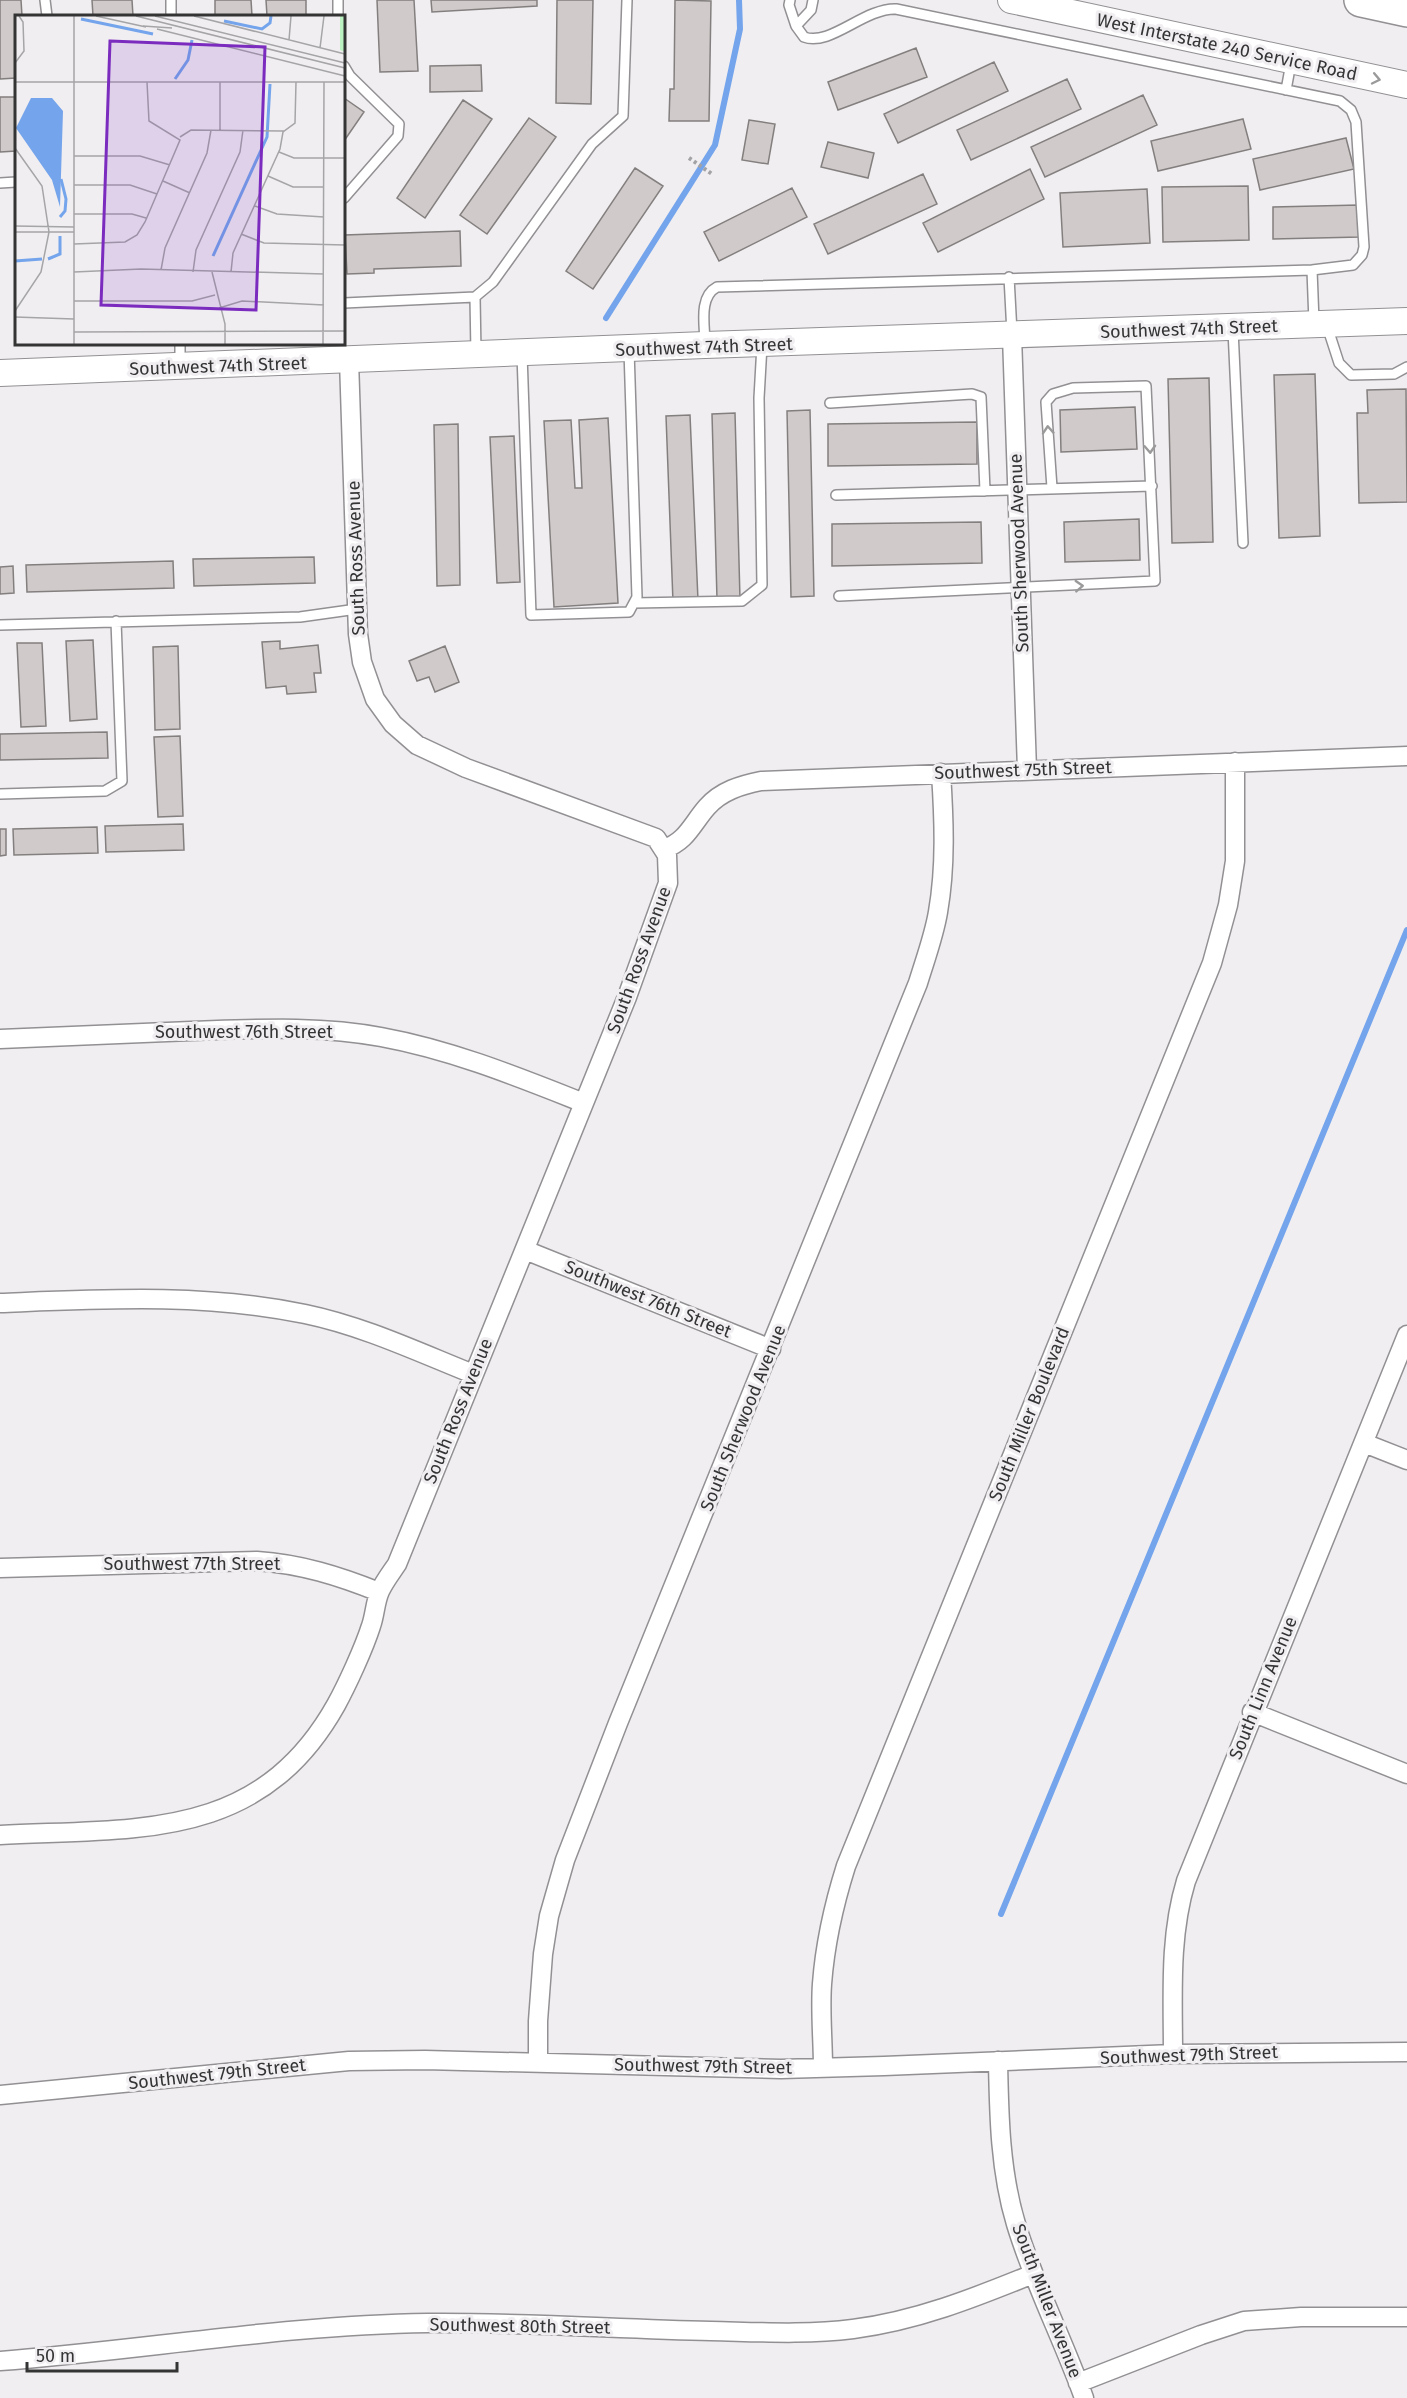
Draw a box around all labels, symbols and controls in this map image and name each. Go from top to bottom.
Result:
street label: West Interstate 240 Service Road [1095,9,1359,85]
inset map [15,15,345,345]
one-way arrow [1371,72,1381,85]
street label: Southwest 74th Street [1100,315,1279,343]
street label: Southwest 74th Street [615,333,794,361]
street label: Southwest 74th Street [129,352,308,380]
one-way arrow [1042,425,1055,434]
one-way arrow [1143,445,1156,454]
street label: South Sherwood Avenue [1005,453,1033,653]
street label: South Ross Avenue [342,480,370,636]
one-way arrow [1075,579,1084,592]
street label: Southwest 75th Street [934,756,1113,784]
street label: South Ross Avenue [602,883,676,1037]
street label: Southwest 76th Street [155,1021,334,1043]
street label: Southwest 76th Street [561,1255,735,1343]
street label: South Sherwood Avenue [696,1322,790,1514]
street label: South Miller Boulevard [984,1324,1074,1504]
street label: South Ross Avenue [419,1335,497,1487]
street label: Southwest 77th Street [104,1553,281,1575]
street label: South Linn Avenue [1224,1613,1302,1763]
street label: Southwest 79th Street [1100,2041,1279,2069]
street label: Southwest 79th Street [614,2053,793,2079]
street label: Southwest 79th Street [127,2054,307,2094]
street label: South Miller Avenue [1007,2221,1087,2381]
street label: Southwest 80th Street [429,2313,611,2339]
scale bar [27,2335,177,2373]
text: 50 m [36,2345,75,2367]

